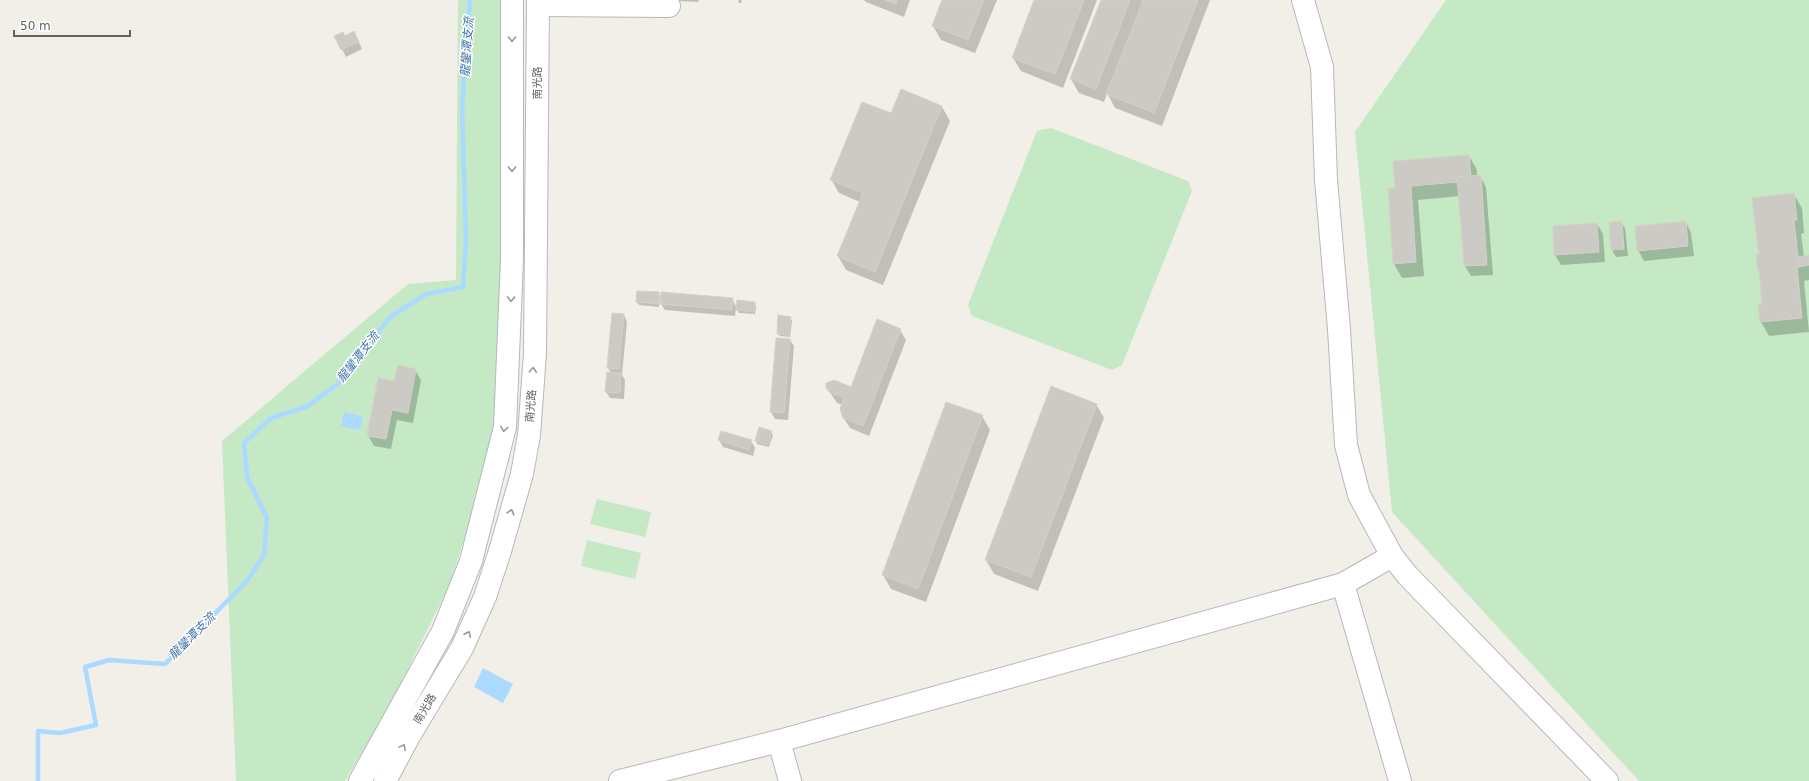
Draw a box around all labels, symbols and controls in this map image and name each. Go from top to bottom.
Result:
scale bar [14,12,130,38]
water label: 龍鑾潭支流 [458,15,476,77]
text: 50 m [20,19,51,33]
one-way arrow [508,36,516,42]
street label: 南光路 [531,67,544,100]
one-way arrow [508,166,516,172]
one-way arrow [506,296,515,302]
water label: 龍鑾潭支流 [334,327,383,385]
one-way arrow [529,367,538,373]
street label: 南光路 [523,389,539,423]
one-way arrow [500,426,509,432]
one-way arrow [506,509,515,516]
water label: 龍鑾潭支流 [166,608,220,662]
one-way arrow [463,631,471,639]
street label: 南光路 [411,692,439,726]
one-way arrow [398,743,406,751]

